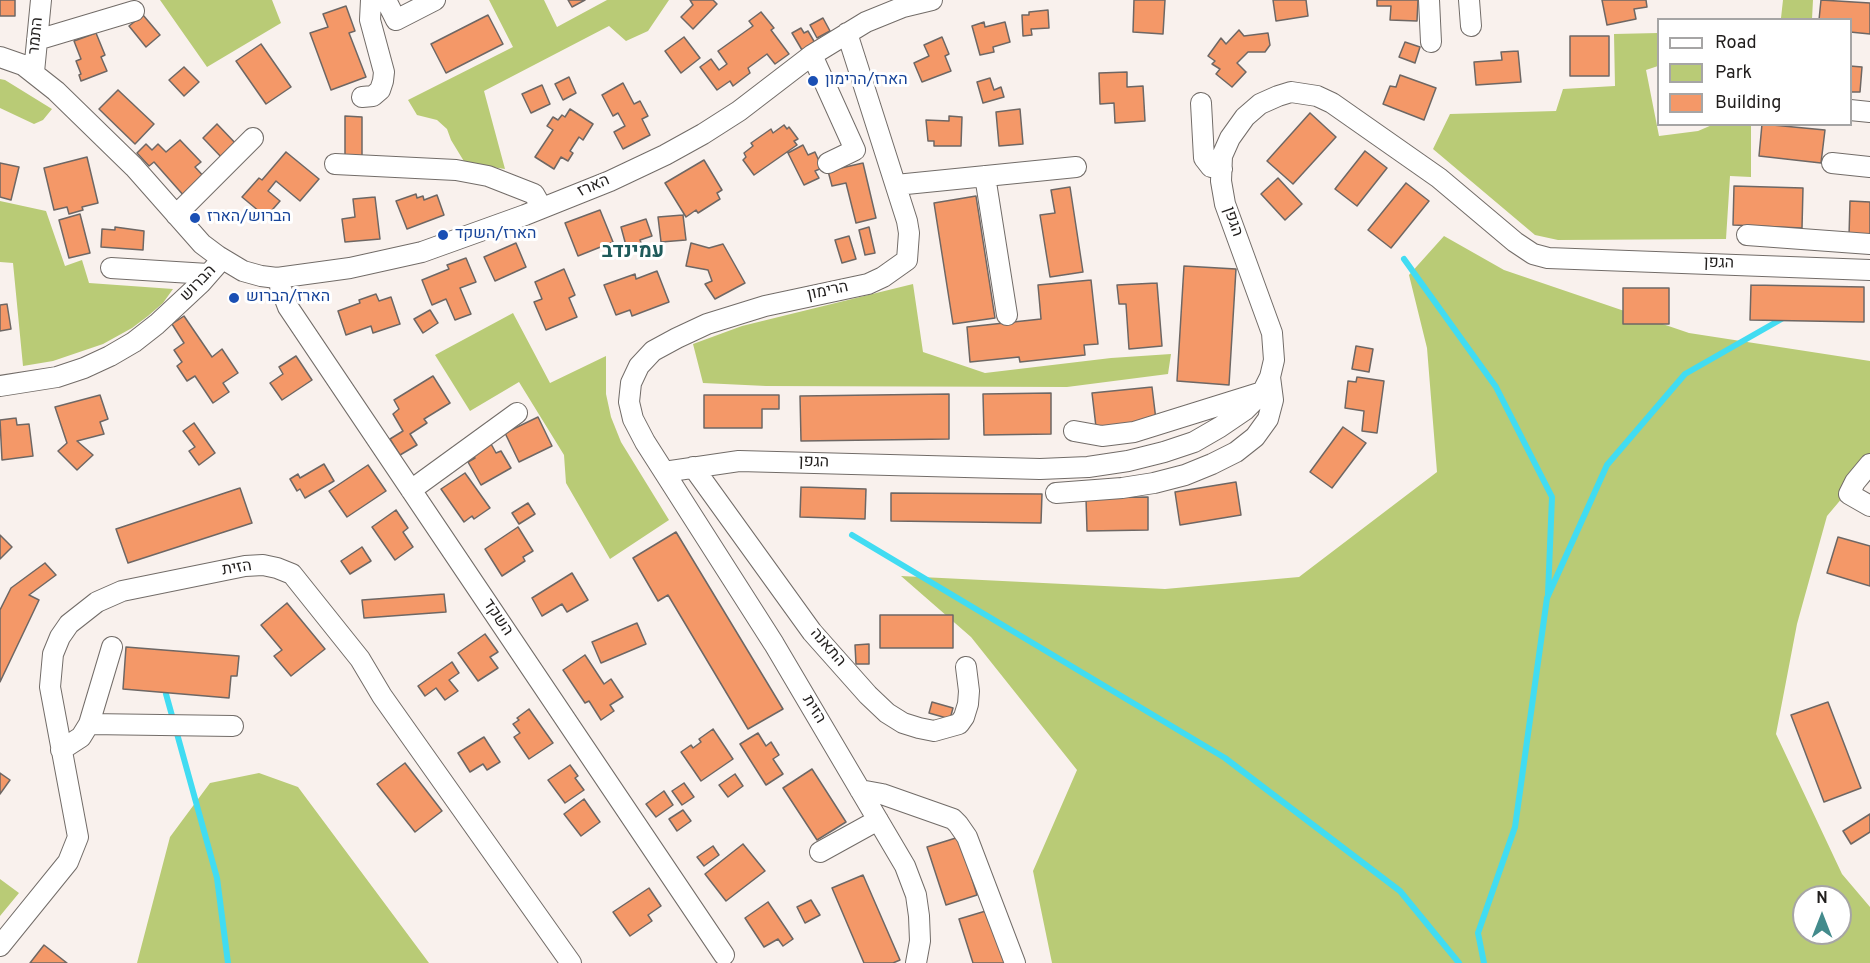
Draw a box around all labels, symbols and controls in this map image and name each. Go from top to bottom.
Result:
street label: התמר [25,16,49,56]
legend [1657,18,1852,126]
text: Road [1715,32,1757,55]
text: Park [1715,62,1752,85]
place label: הארז/הרימון [825,71,908,91]
marker: הארז/הרימון [806,74,820,88]
text: Building [1715,92,1781,115]
street label: הארז [575,172,613,202]
street label: הגפן [1218,205,1246,239]
place label: הברוש/הארז [207,208,291,228]
marker: הברוש/הארז [188,211,202,225]
place label: הארז/השקד [455,225,536,245]
marker: הארז/השקד [436,228,450,242]
district label: עמינדב [602,241,664,265]
street label: הגפן [1704,254,1734,274]
street label: הברוש [177,262,221,306]
street label: הרימון [806,278,850,306]
place label: הארז/הברוש [246,288,330,308]
marker: הארז/הברוש [227,291,241,305]
street label: הגפן [799,453,829,473]
street label: הזית [221,557,253,581]
street label: השקד [478,596,516,640]
street label: התאנה [805,625,849,671]
street label: הזית [797,692,829,728]
north arrow [1792,885,1852,945]
text: N [1816,889,1828,909]

